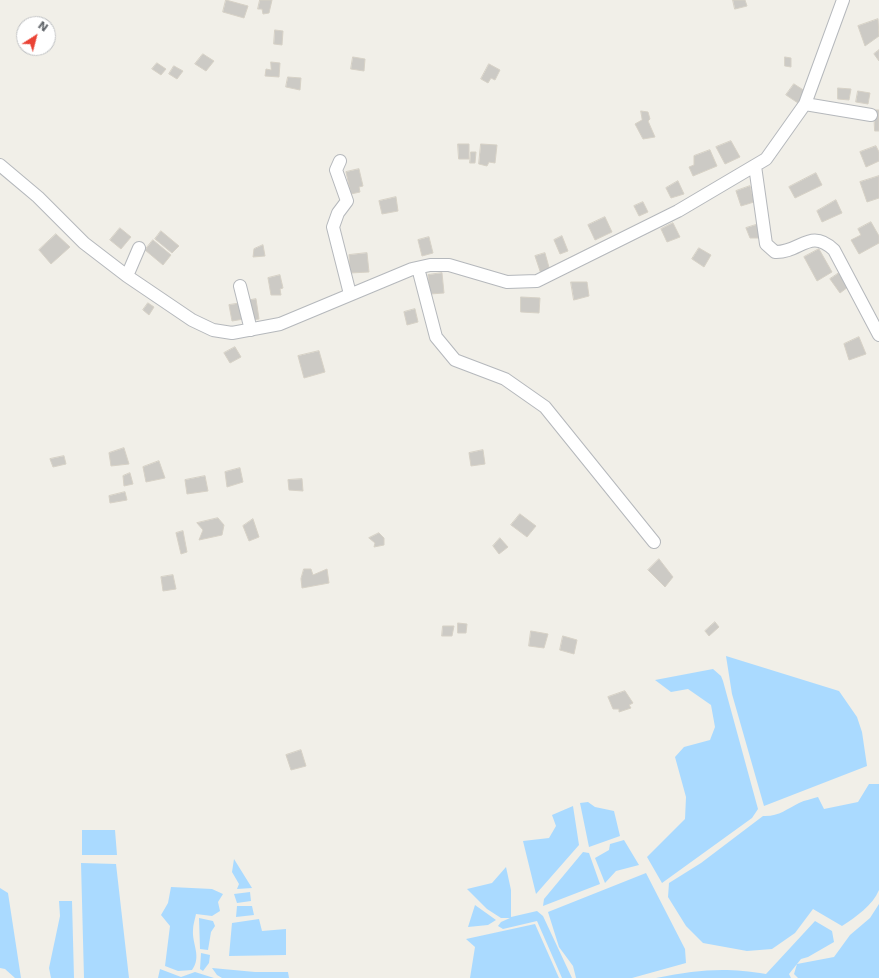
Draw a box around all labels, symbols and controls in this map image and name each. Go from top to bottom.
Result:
north arrow [16,16,56,56]
text: N [35,19,50,35]

